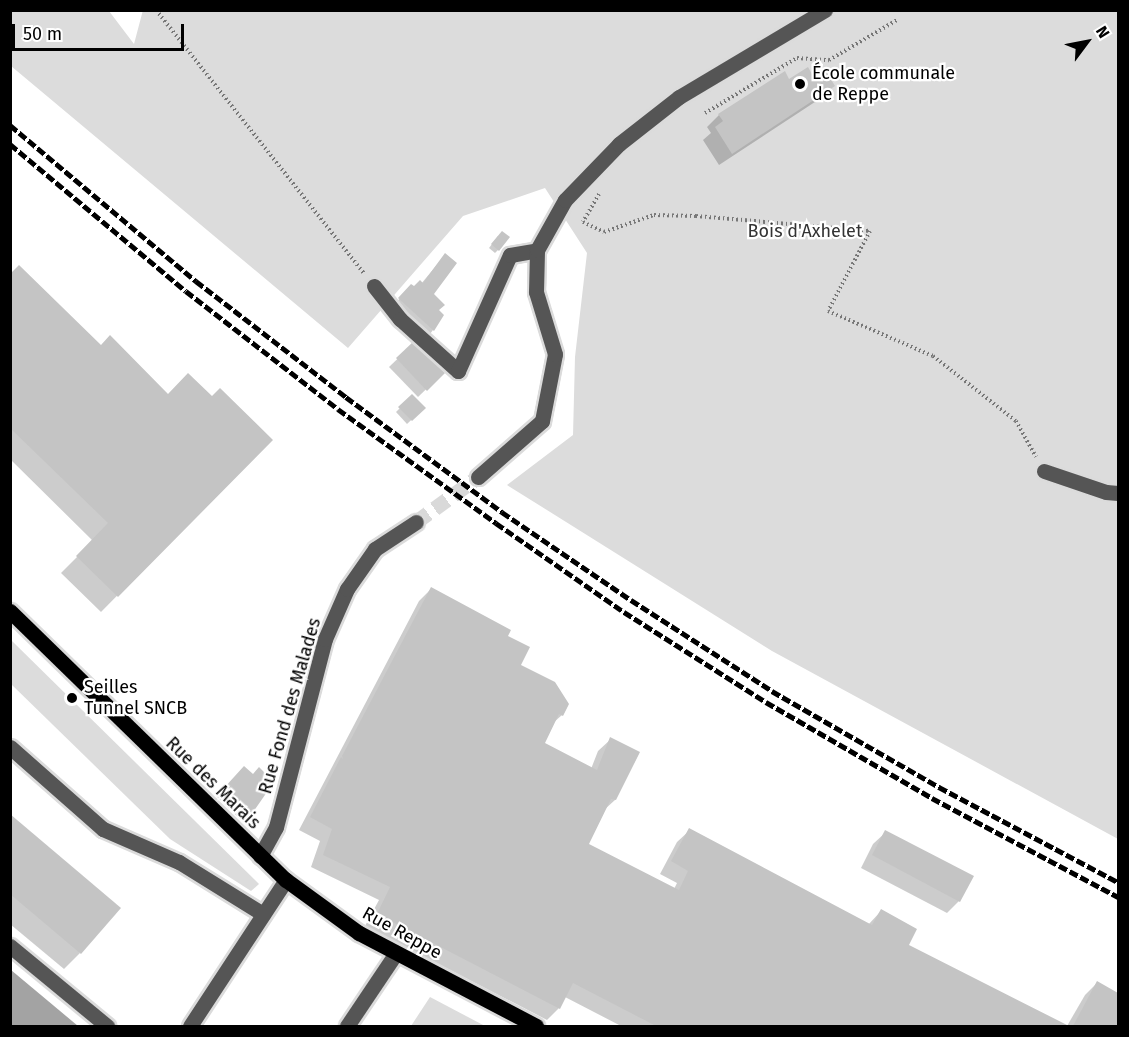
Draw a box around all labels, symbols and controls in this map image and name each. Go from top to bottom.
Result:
scale bar [15,12,188,50]
north arrow [1057,12,1117,72]
text: 50 m [23,23,62,45]
text: N [1092,23,1114,42]
place label: École communale de Reppe [812,63,955,106]
marker: École communale de Reppe [793,77,807,91]
park label: Bois d'Axhelet [748,220,862,242]
street label: Rue Fond des Malades [255,616,325,796]
place label: Seilles Tunnel SNCB [84,677,187,720]
marker: Seilles Tunnel SNCB [65,691,79,705]
street label: Rue des Marais [161,732,265,834]
street label: Rue Reppe [358,902,446,964]

